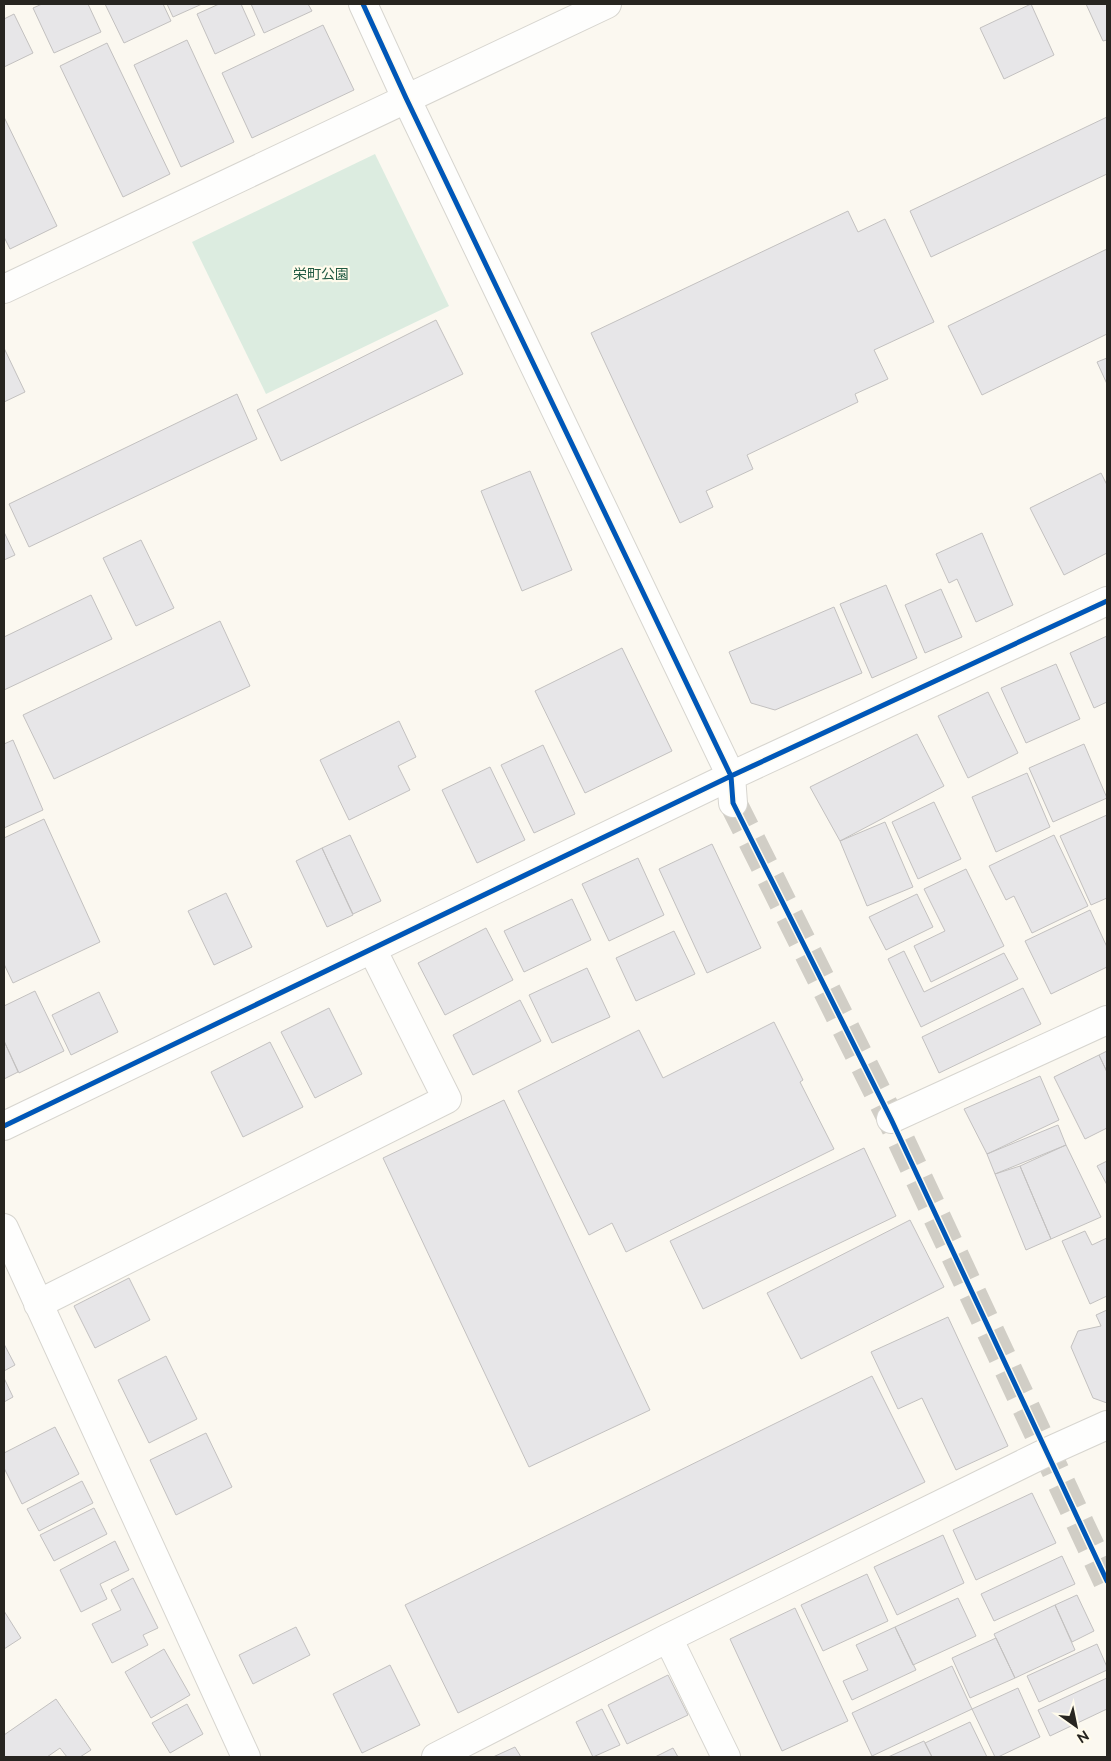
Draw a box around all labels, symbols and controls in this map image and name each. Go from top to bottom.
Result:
park label: 栄町公園 [293,266,349,282]
north arrow [1051,1701,1101,1751]
text: N [1074,1727,1092,1747]

